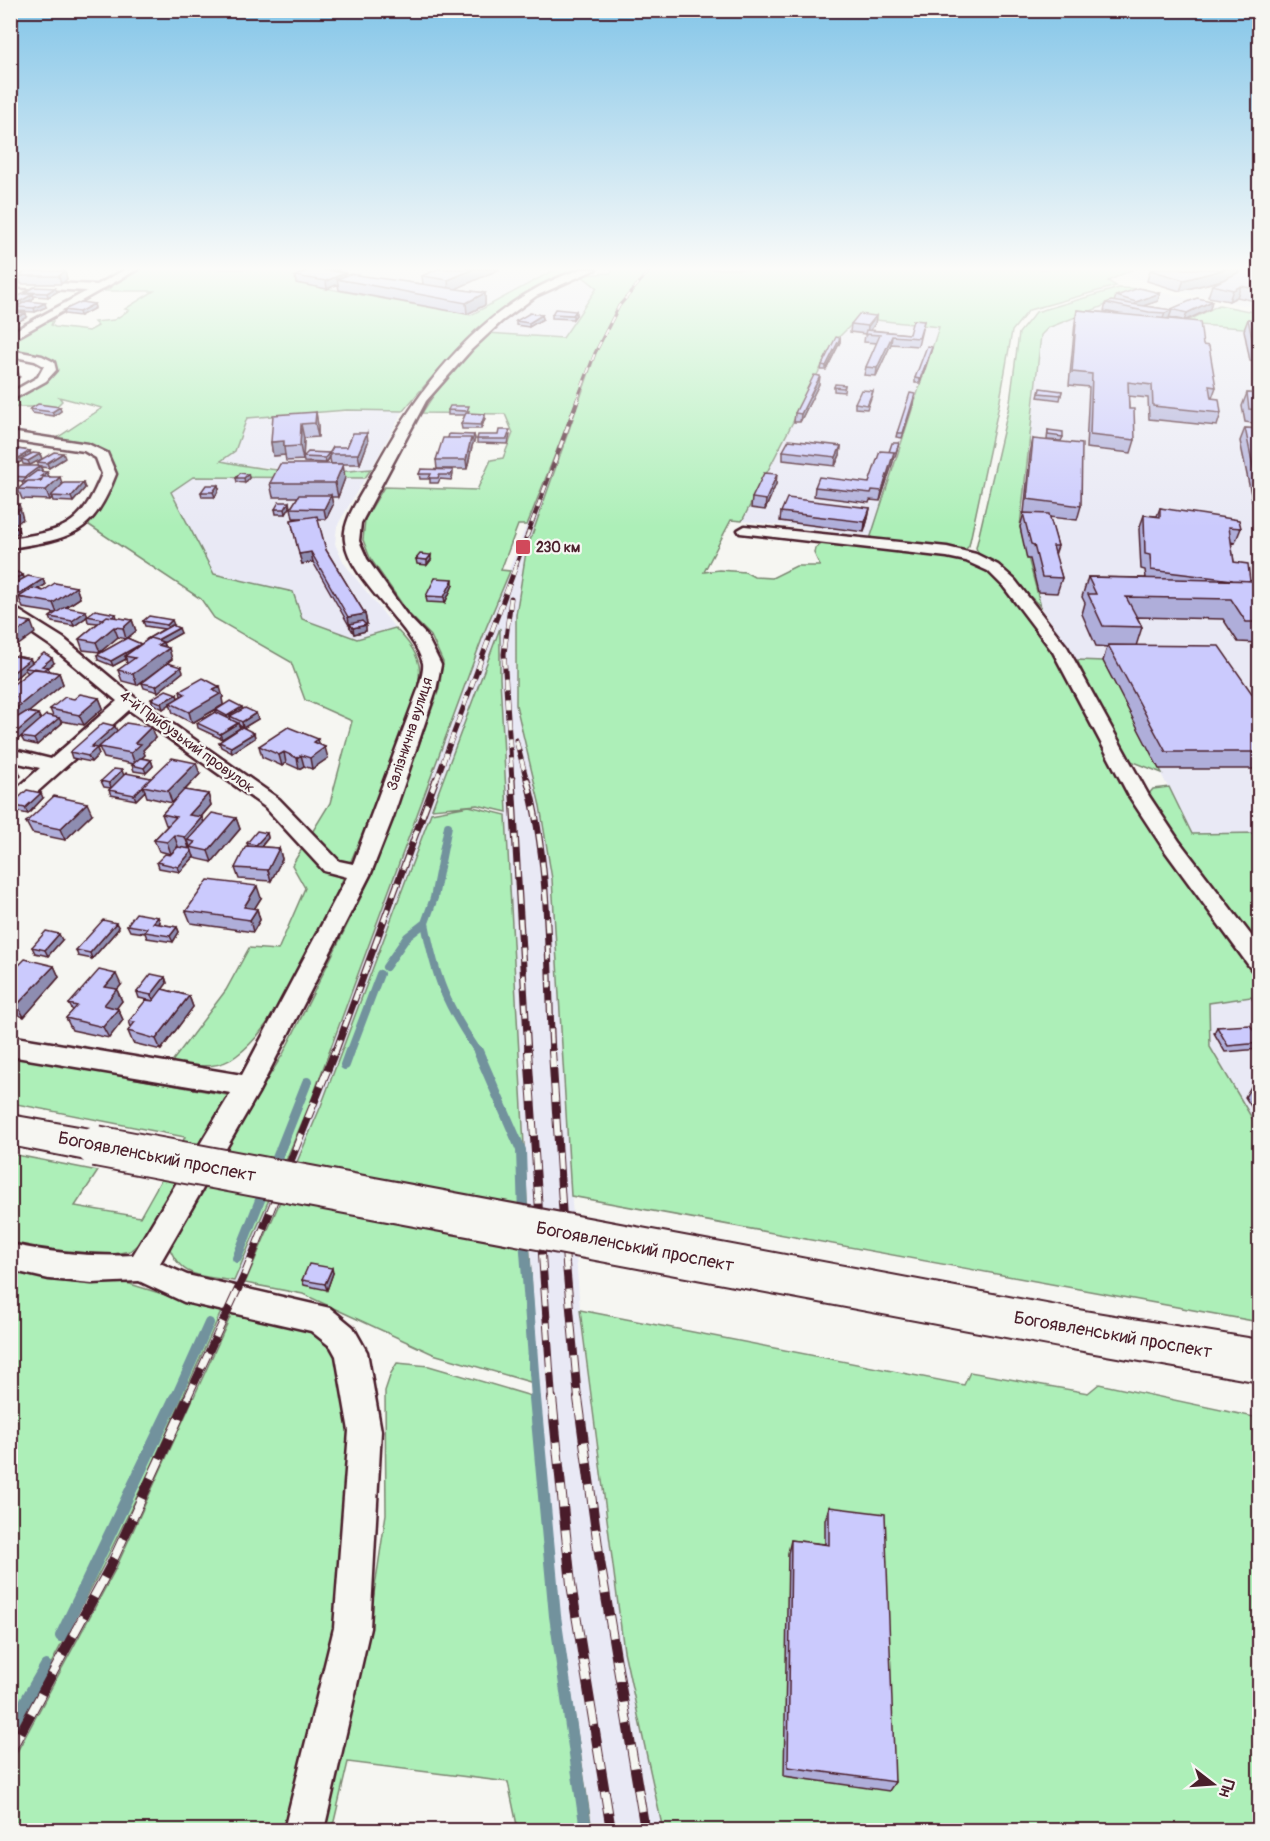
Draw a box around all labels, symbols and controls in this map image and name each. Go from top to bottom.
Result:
marker: 230 км [514,538,532,556]
place label: 230 км [536,539,580,556]
street label: Залізнична вулиця [383,675,437,793]
street label: 4-й Прибузький провулок [116,687,259,798]
street label: Богоявленський проспект [56,1127,258,1187]
street label: Богоявленський проспект [534,1217,736,1277]
street label: Богоявленський проспект [1012,1306,1214,1364]
north arrow [1183,1754,1243,1814]
text: Пн [1214,1777,1239,1799]

